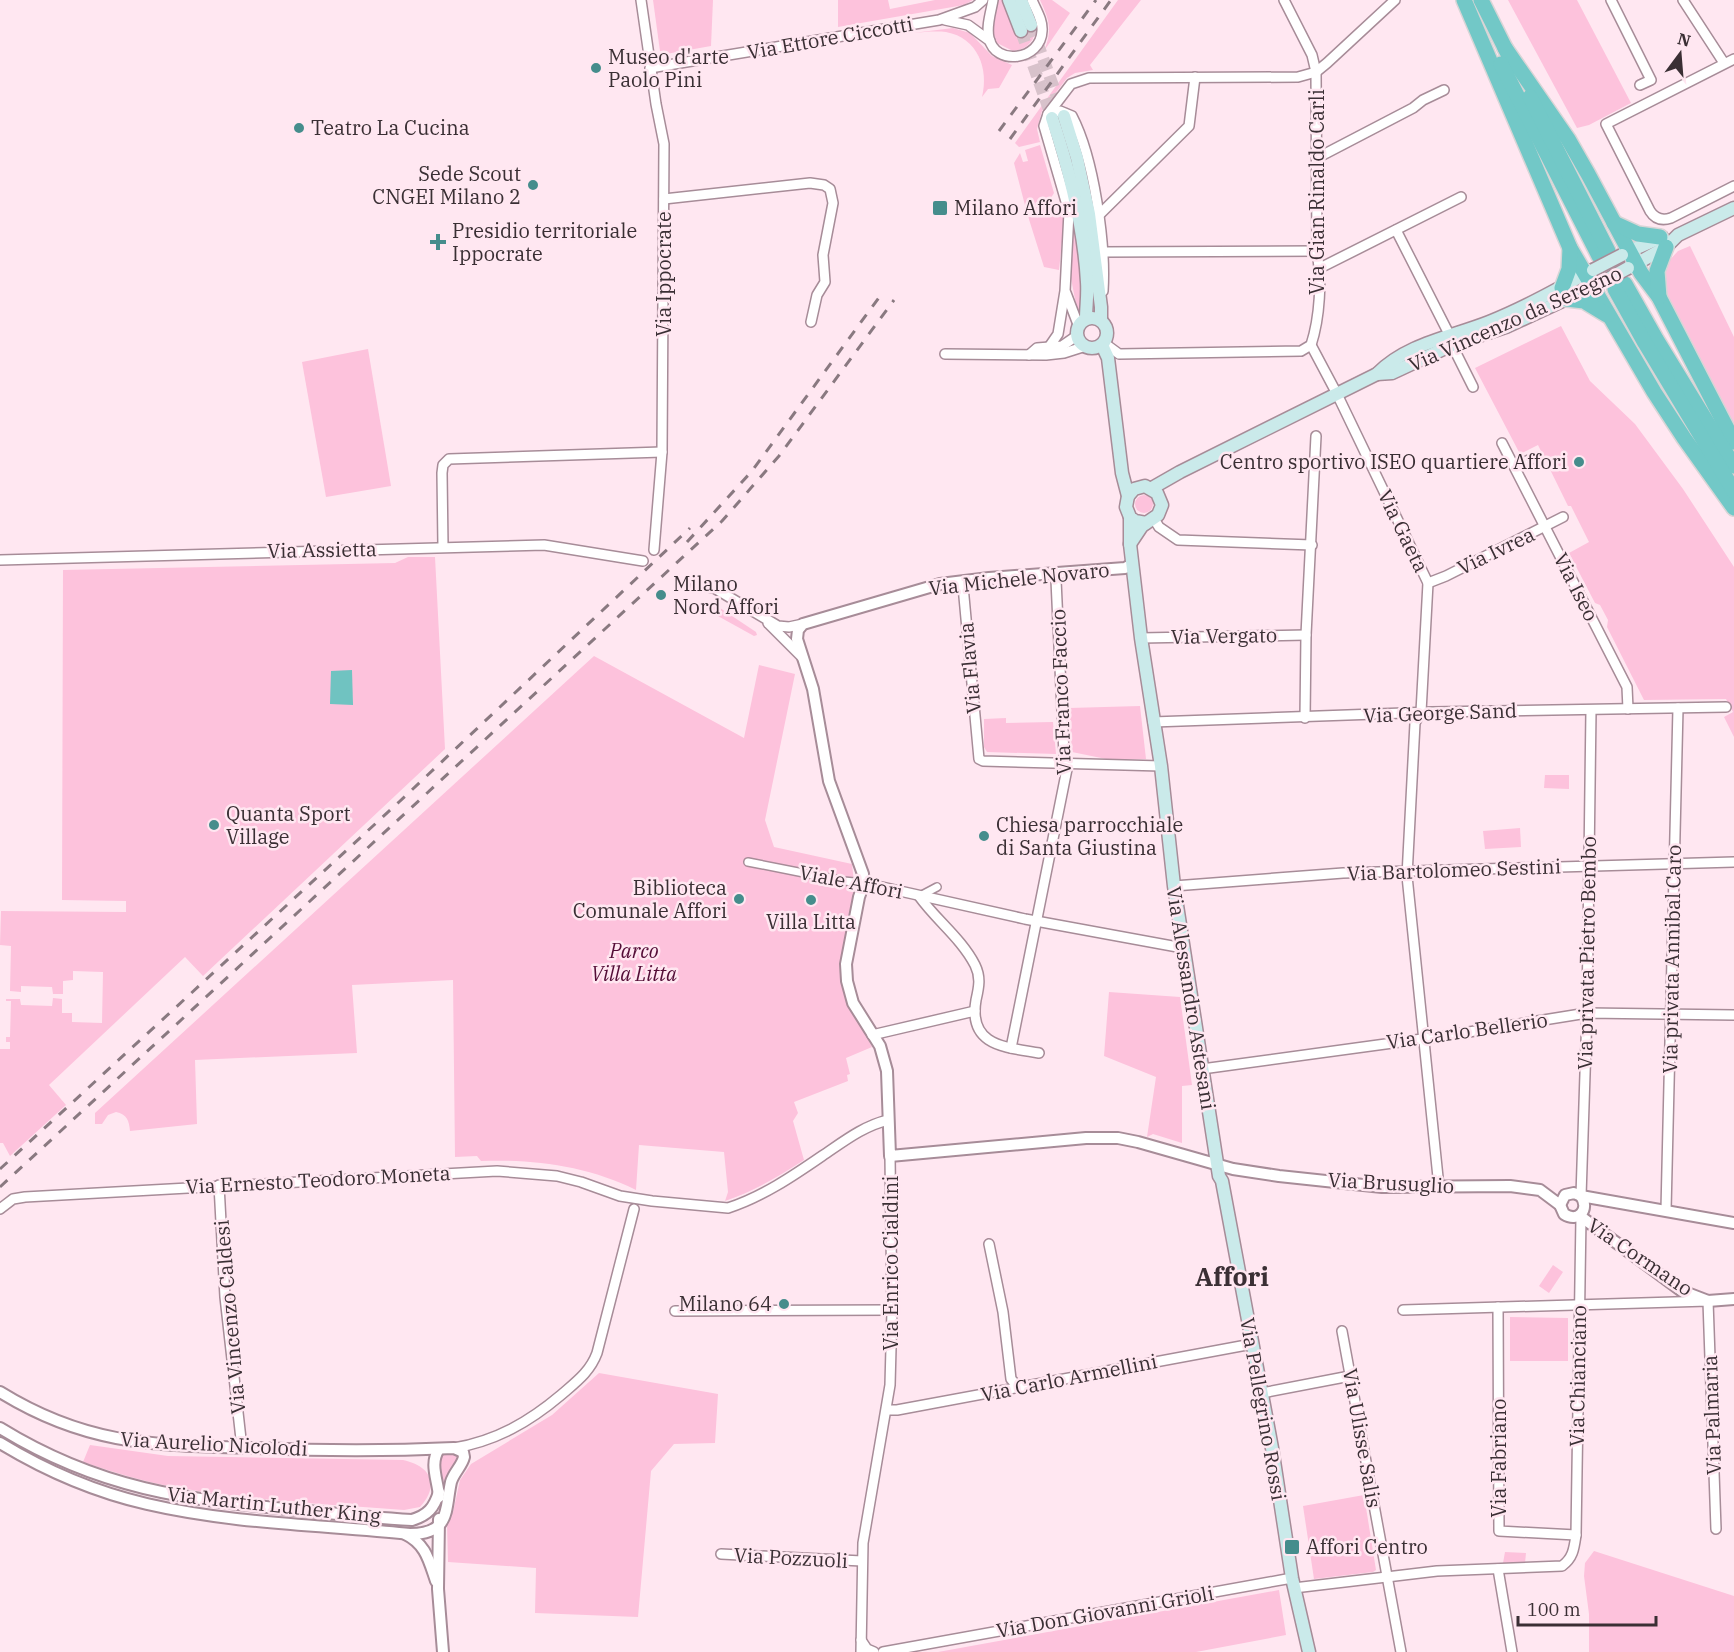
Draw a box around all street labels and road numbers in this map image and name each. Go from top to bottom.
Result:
street label: Via Ettore Ciccotti [745,10,915,65]
street label: Via Gian Rinaldo Carli [1303,89,1330,295]
street label: Via Ippocrate [650,211,677,337]
street label: Via Vincenzo da Seregno [1404,259,1626,378]
street label: Via Gaeta [1372,485,1435,577]
street label: Via Ivrea [1453,520,1539,581]
street label: Via Assietta [267,535,377,564]
street label: Via Iseo [1548,548,1605,626]
street label: Via Michele Novaro [927,556,1111,601]
street label: Via Franco Faccio [1044,609,1077,775]
street label: Via Flavia [952,621,987,715]
street label: Via Vergato [1171,621,1277,650]
street label: Via George Sand [1363,696,1517,729]
street label: Via privata Pietro Bembo [1571,836,1602,1070]
street label: Via privata Annibal Caro [1656,844,1687,1074]
street label: Via Bartolomeo Sestini [1347,852,1561,887]
street label: Viale Affori [797,858,905,905]
street label: Via Alessandro Astesani [1160,884,1222,1112]
street label: Via Carlo Bellerio [1385,1006,1549,1055]
street label: Via Ernesto Teodoro Moneta [185,1159,451,1200]
street label: Via Brusuglio [1327,1166,1455,1199]
street label: Via Enrico Cialdini [877,1175,904,1351]
street label: Via Cormano [1582,1211,1698,1302]
street label: Via Vincenzo Caldesi [208,1219,251,1415]
street label: Via Chianciano [1563,1305,1592,1447]
street label: Via Pellegrino Rossi [1234,1315,1293,1502]
street label: Via Carlo Armellini [978,1347,1159,1408]
street label: Via Palmaria [1696,1355,1727,1475]
street label: Via Ulisse Salis [1337,1366,1388,1510]
street label: Via Fabriano [1485,1398,1512,1518]
street label: Via Aurelio Nicolodi [120,1425,308,1462]
street label: Via Martin Luther King [166,1480,382,1529]
street label: Via Pozzuoli [733,1541,849,1574]
street label: Via Don Giovanni Grioli [994,1579,1216,1644]

